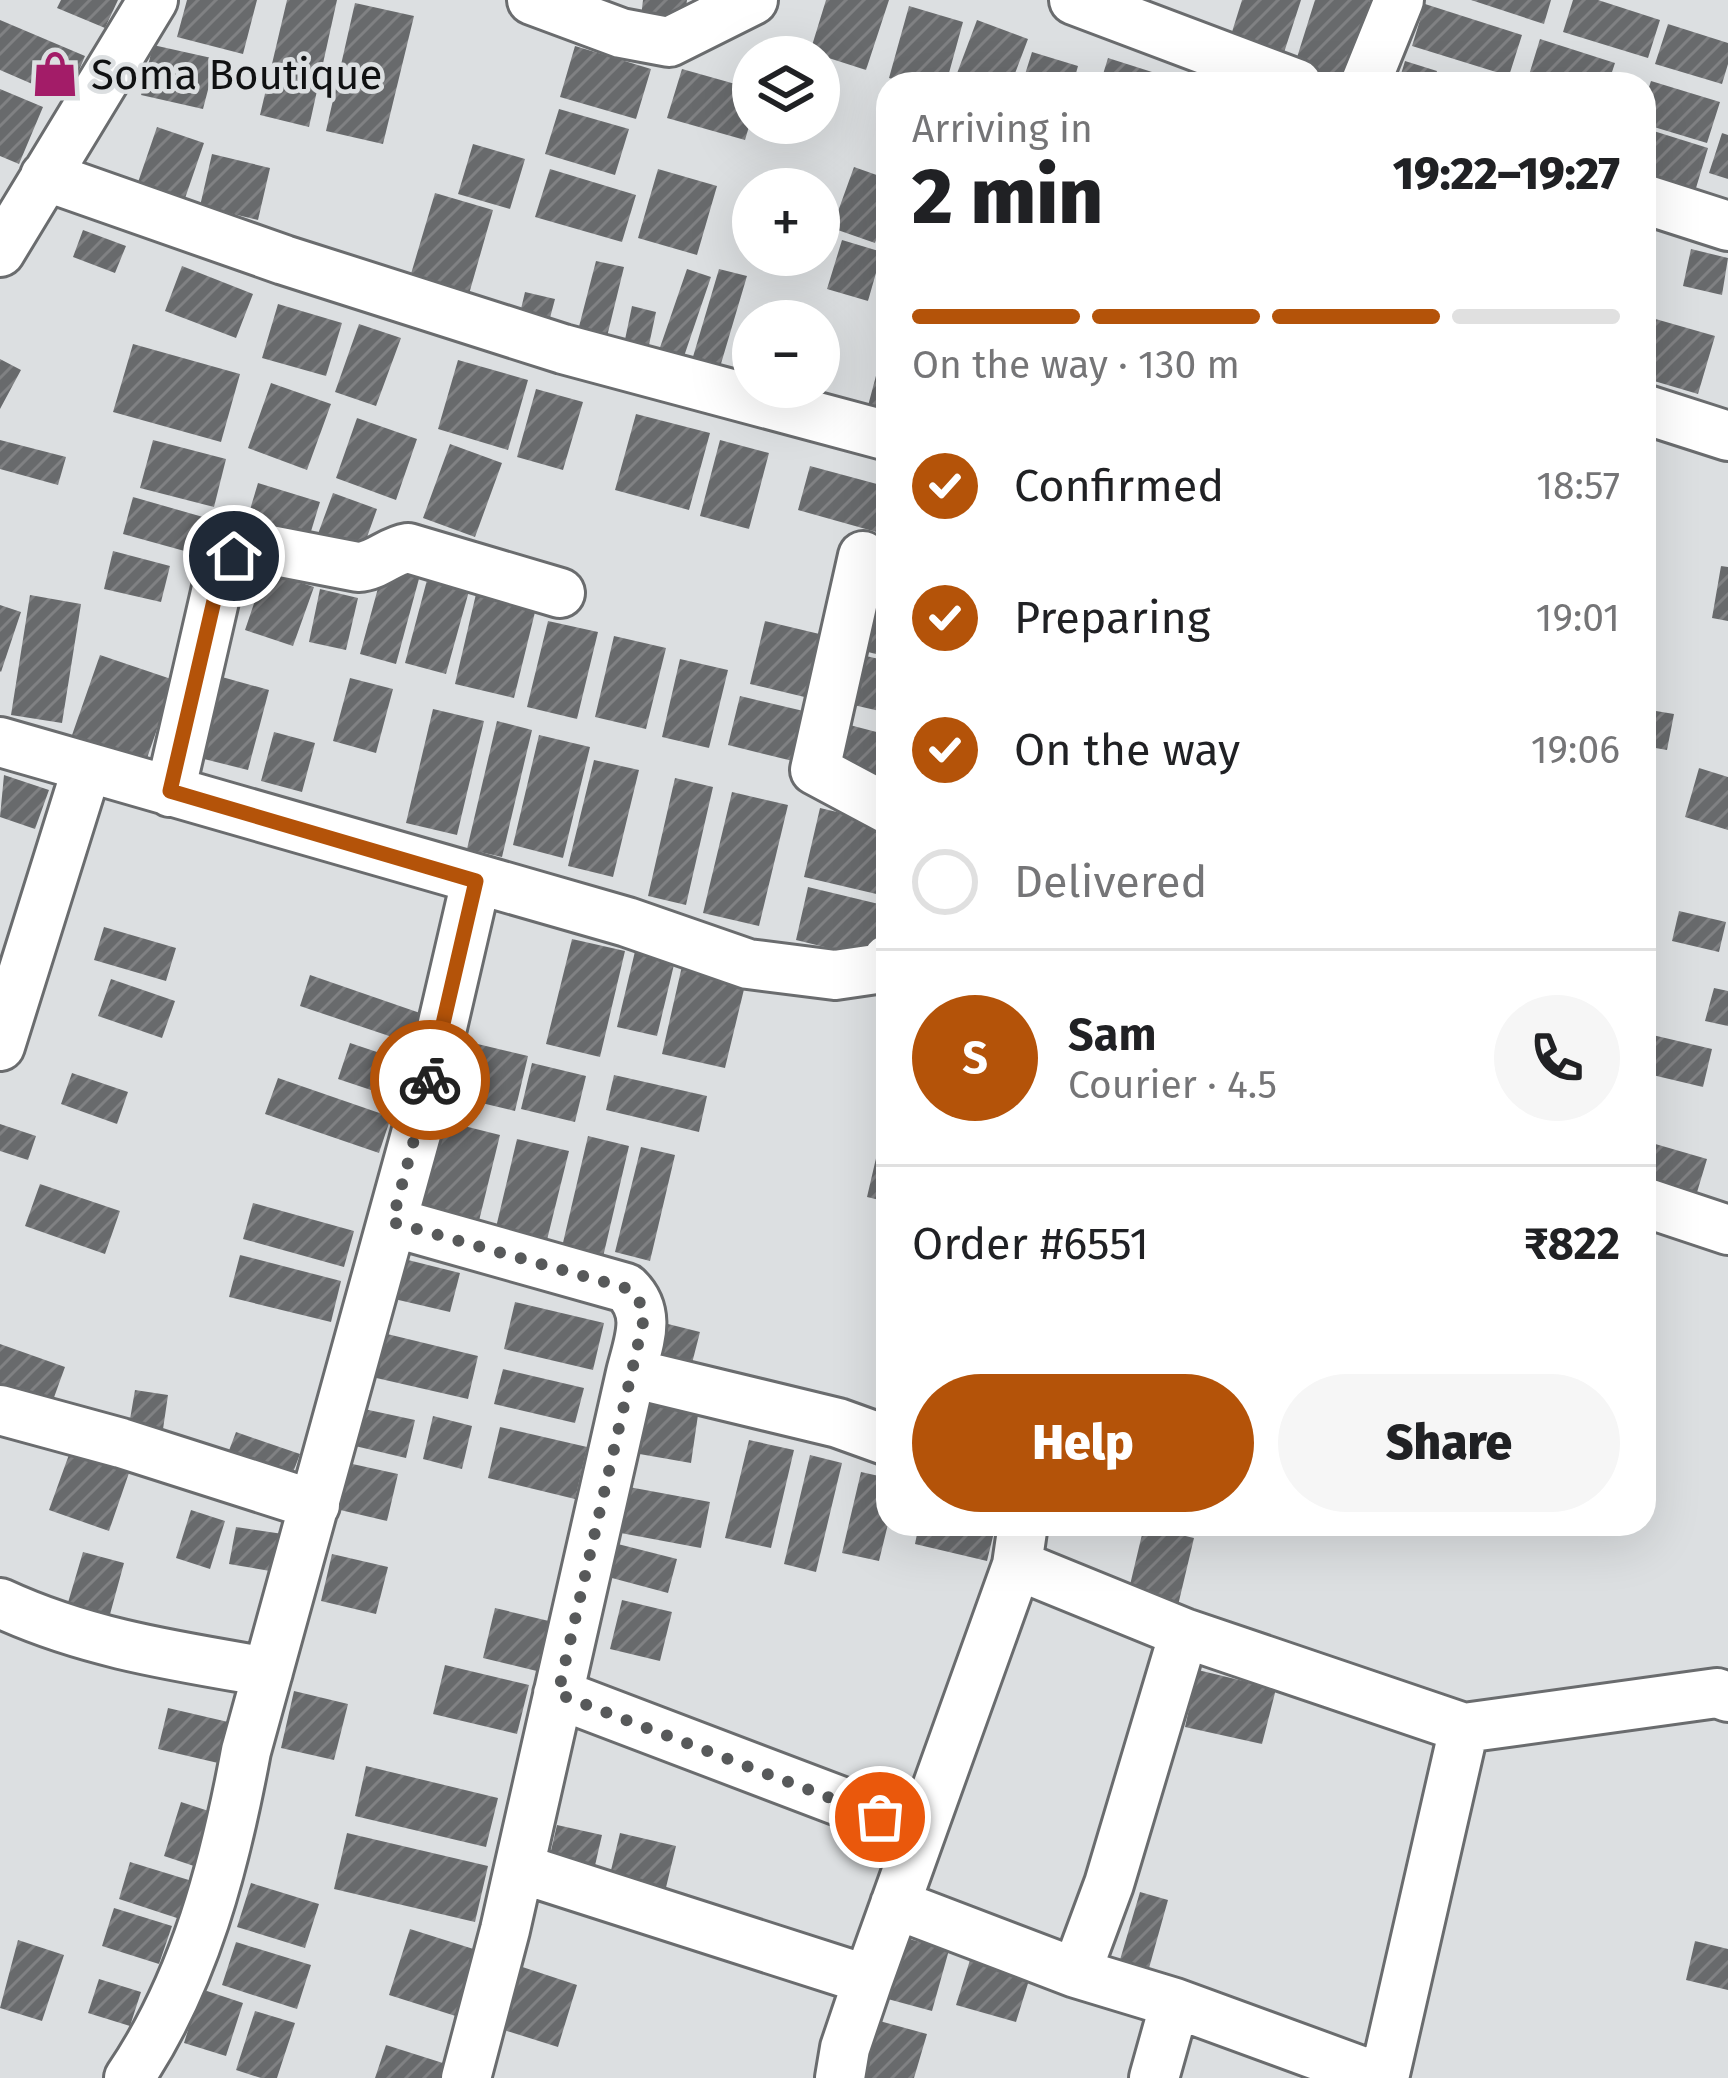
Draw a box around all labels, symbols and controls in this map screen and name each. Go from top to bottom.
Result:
map controls [732,36,840,408]
button: layers [732,36,840,144]
shop icon: Soma Boutique [30,49,80,99]
place label: Soma Boutique [91,50,382,100]
text: Arriving in [912,106,1093,152]
text: 19:22–19:27 [1393,147,1620,201]
text: 2 min [912,150,1103,244]
button: + [732,168,840,276]
button: − [732,300,840,408]
text: On the way · 130 m [912,342,1240,388]
icon: check [912,453,978,519]
text: Confirmed [1014,459,1224,513]
text: 18:57 [1536,463,1620,509]
pin [183,505,285,607]
icon: home [201,523,267,589]
icon: check [912,585,978,651]
text: Preparing [1014,591,1210,645]
text: 19:01 [1536,595,1620,641]
icon: check [912,717,978,783]
text: On the way [1014,723,1240,777]
text: 19:06 [1531,727,1620,773]
text: Delivered [1014,855,1207,909]
button: phone [1494,995,1620,1121]
text: Sam [1068,1008,1156,1062]
courier [370,1020,490,1140]
text: S [962,1031,988,1085]
icon: bike [397,1047,463,1113]
text: Courier · 4.5 [1068,1062,1277,1108]
text: Order #6551 [912,1217,1149,1271]
text: ₹822 [1524,1217,1620,1271]
button: Help [912,1374,1254,1512]
button: Share [1278,1374,1620,1512]
pin [829,1766,931,1868]
icon: bag [847,1784,913,1850]

